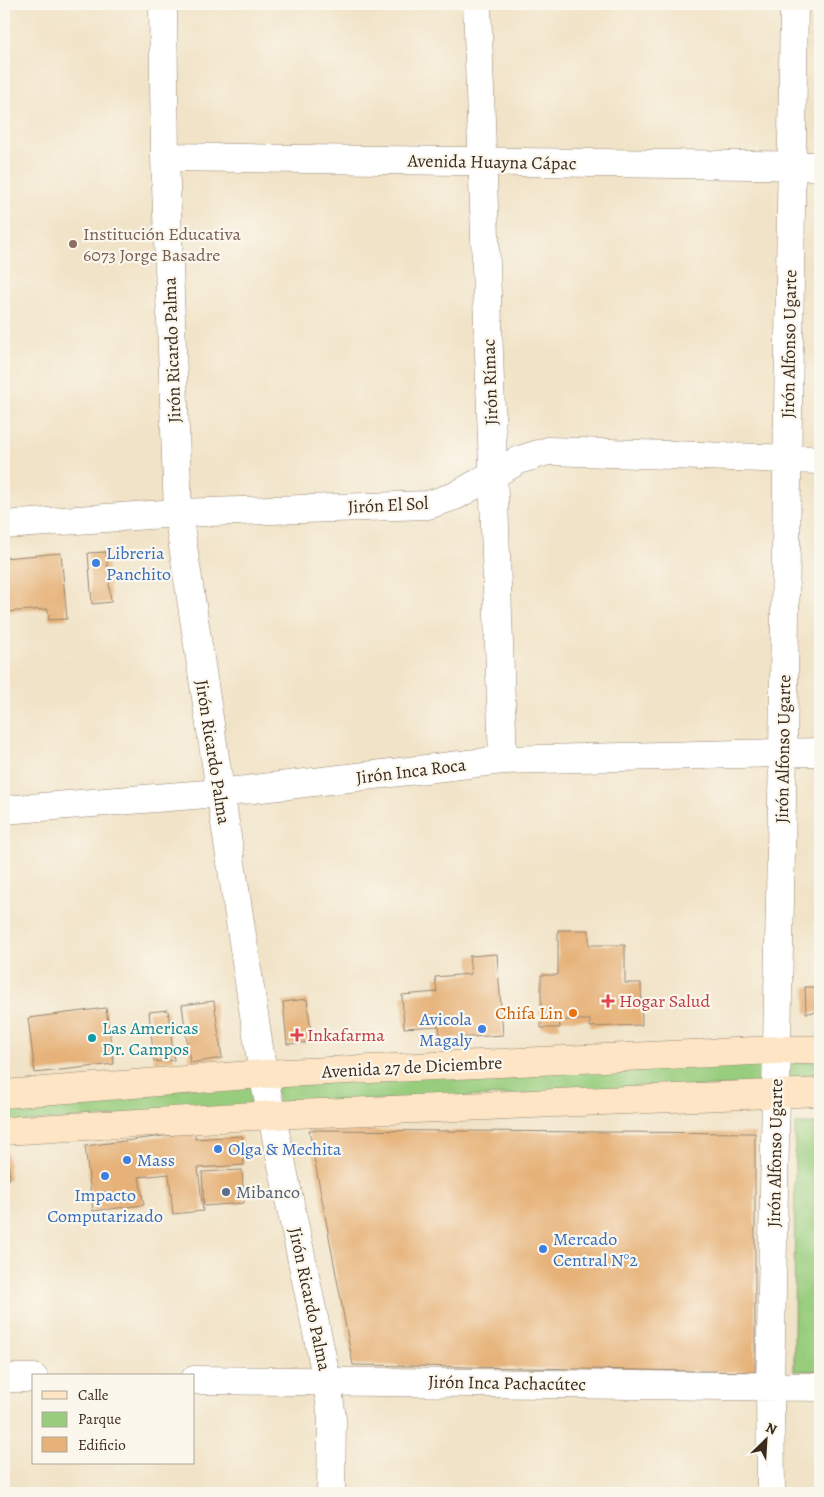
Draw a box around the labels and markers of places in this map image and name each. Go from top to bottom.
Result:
place label: Institución Educativa 6073 Jorge Basadre [83,222,241,267]
marker: Institución Educativa 6073 Jorge Basadre [67,238,79,250]
place label: Libreria Panchito [106,541,171,586]
marker: Libreria Panchito [90,557,102,569]
place label: Hogar Salud [619,989,711,1013]
marker: Hogar Salud [601,994,615,1008]
place label: Chifa Lin [495,1001,563,1025]
place label: Avicola Magaly [419,1007,473,1052]
marker: Chifa Lin [567,1007,579,1019]
place label: Las Americas Dr. Campos [102,1016,199,1061]
place label: Inkafarma [307,1023,385,1047]
marker: Avicola Magaly [476,1023,488,1035]
marker: Inkafarma [291,1029,303,1041]
marker: Las Americas Dr. Campos [86,1032,98,1044]
place label: Olga & Mechita [228,1137,342,1161]
marker: Olga & Mechita [212,1143,224,1155]
place label: Mass [137,1148,175,1172]
marker: Mass [121,1154,133,1166]
marker: Impacto Computarizado [99,1170,111,1182]
place label: Mibanco [236,1180,300,1204]
place label: Impacto Computarizado [47,1183,163,1228]
marker: Mibanco [220,1186,232,1198]
place label: Mercado Central N°2 [553,1227,638,1272]
marker: Mercado Central N°2 [537,1243,549,1255]

